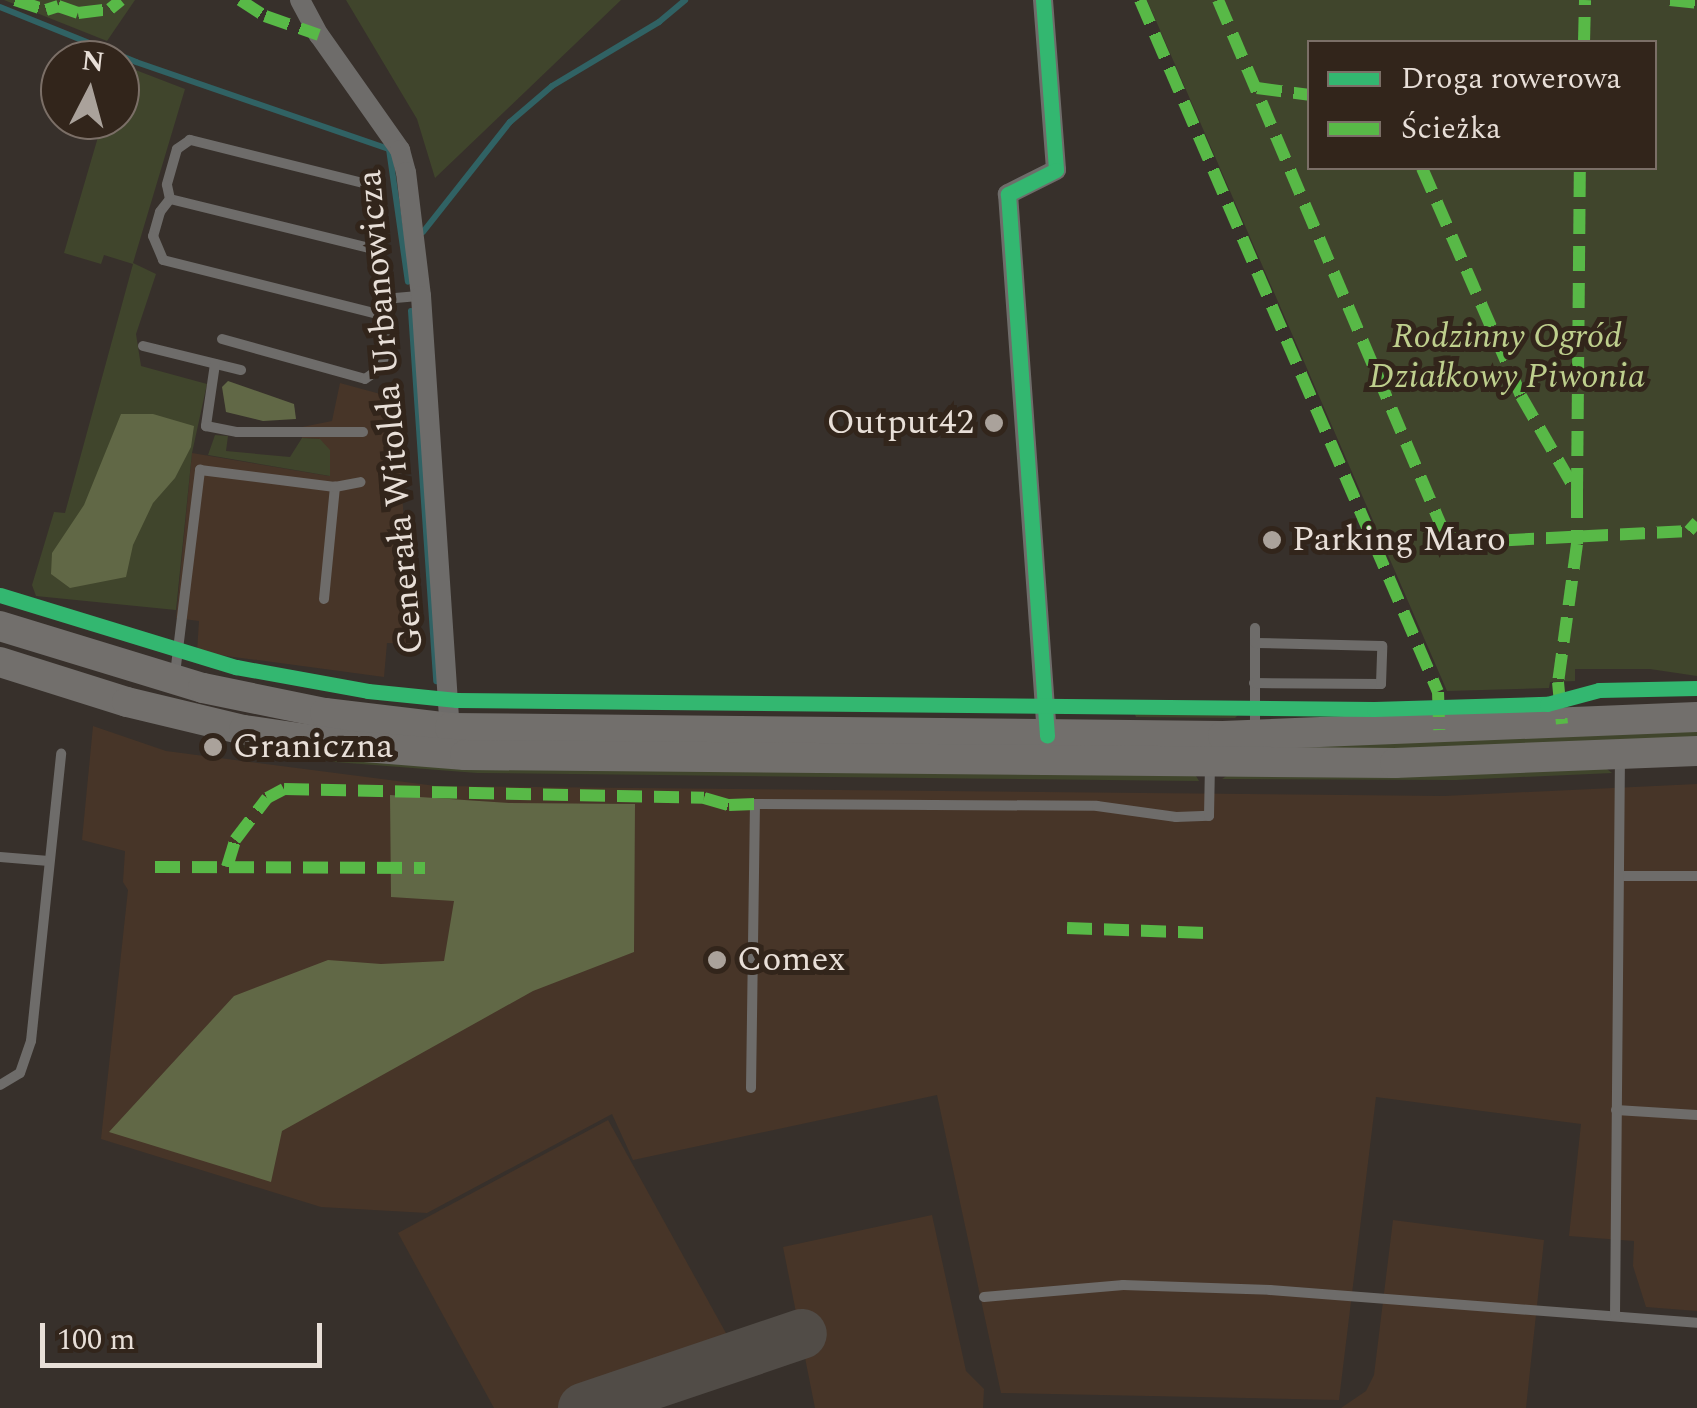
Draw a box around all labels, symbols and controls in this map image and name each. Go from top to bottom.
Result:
text: N [79,39,107,84]
north arrow [40,40,140,140]
legend [1307,40,1657,170]
text: Droga rowerowa [1401,56,1621,102]
text: Ścieżka [1401,106,1501,152]
street label: Generała Witolda Urbanowicza [349,168,433,656]
park label: Rodzinny Ogród Działkowy Piwonia [1369,316,1645,398]
place label: Output42 [827,402,974,444]
marker: Output42 [983,412,1005,434]
place label: Parking Maro [1292,519,1506,561]
marker: Parking Maro [1261,529,1283,551]
place label: Graniczna [233,726,393,768]
marker: Graniczna [202,736,224,758]
place label: Comex [737,939,845,981]
marker: Comex [706,949,728,971]
scale bar [45,1303,328,1365]
text: 100 m [57,1317,135,1363]

